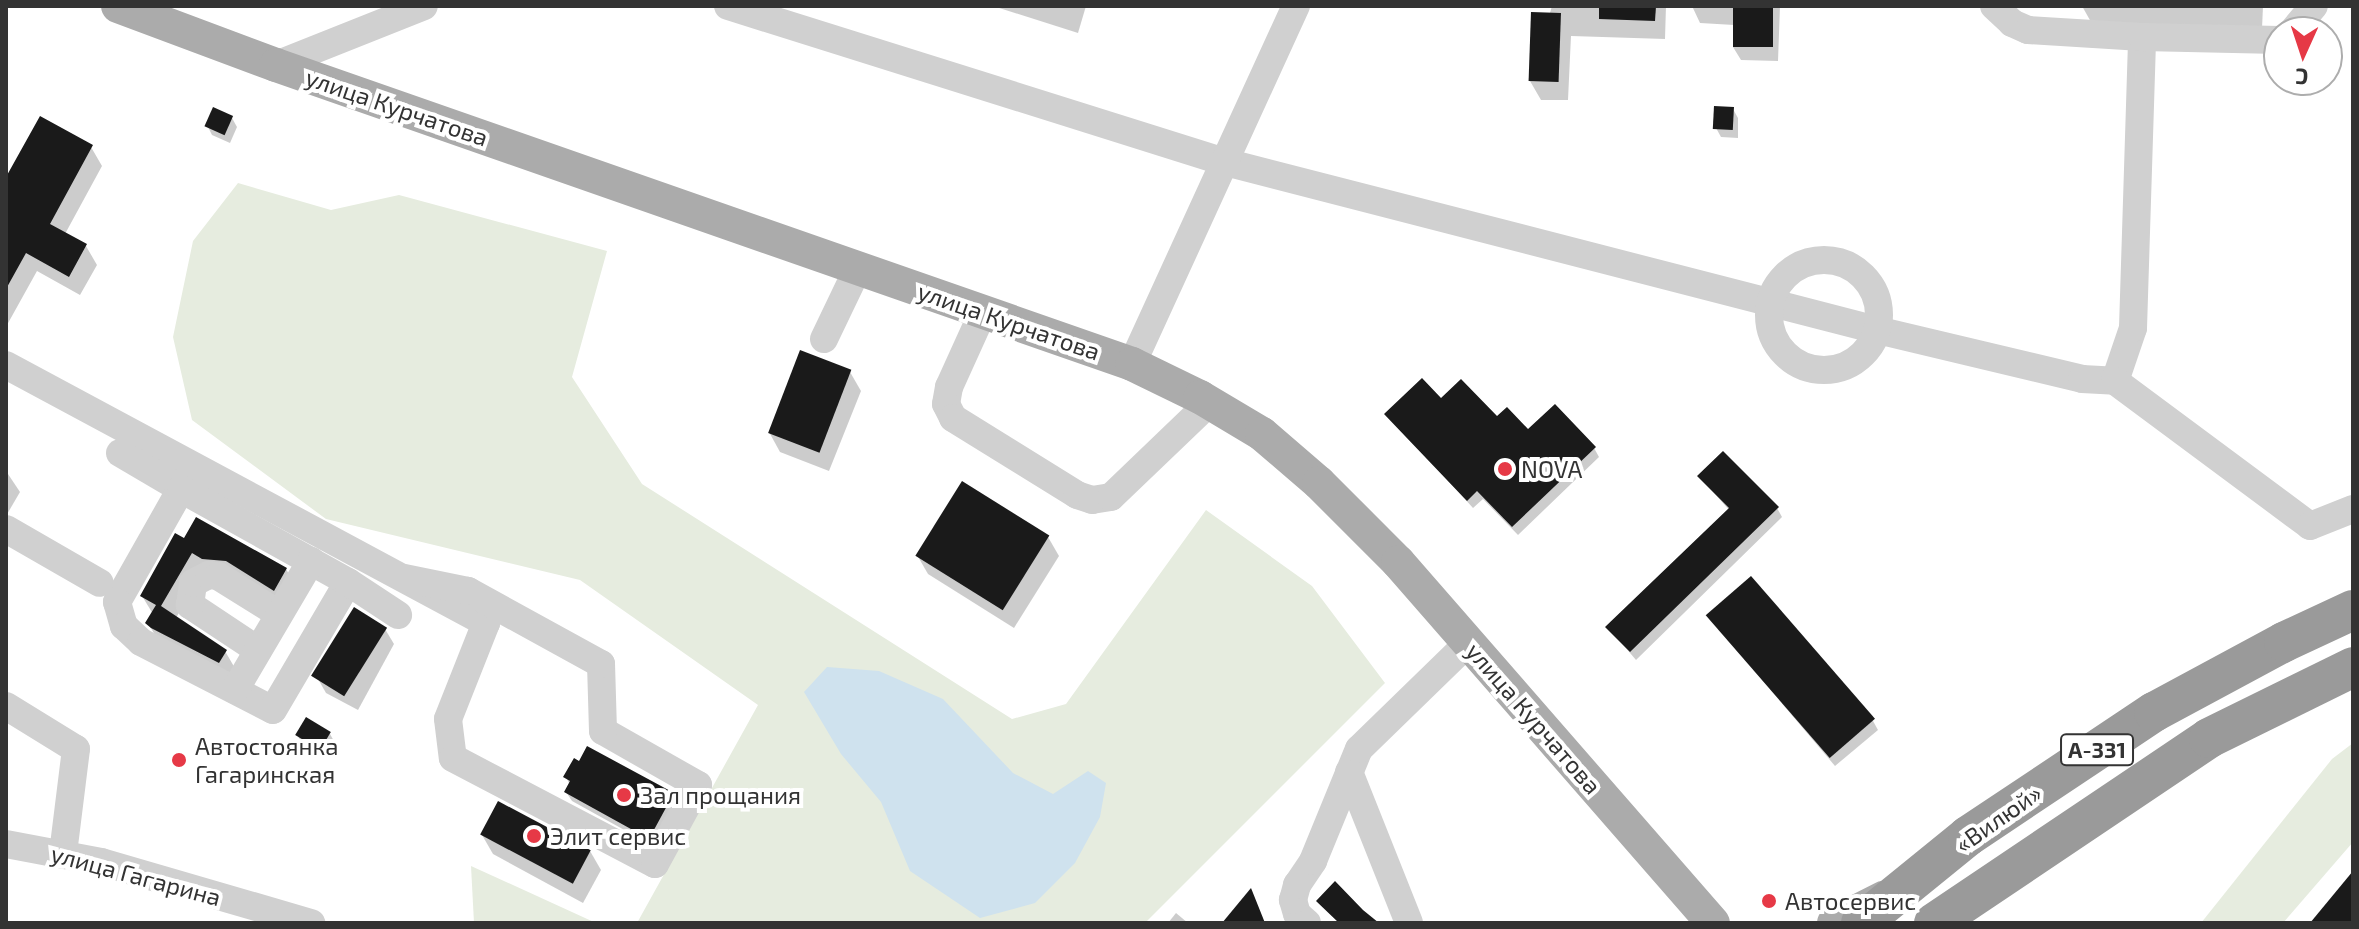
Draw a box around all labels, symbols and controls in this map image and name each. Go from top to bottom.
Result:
north arrow [2263,16,2343,96]
street label: улица Курчатова [302,62,492,152]
text: С [2295,65,2309,91]
street label: улица Курчатова [914,276,1104,366]
place label: NOVA [1521,455,1583,483]
marker: NOVA [1496,460,1514,478]
street label: улица Курчатова [1460,636,1608,800]
place label: Автостоянка Гагаринская [195,732,339,788]
road number: А-331 [2059,732,2135,768]
marker: Автостоянка Гагаринская [170,751,188,769]
street label: «Вилюй» [1949,778,2047,858]
place label: Зал прощания [640,781,801,809]
marker: Зал прощания [615,786,633,804]
place label: Элит сервис [550,822,686,850]
marker: Элит сервис [525,827,543,845]
street label: улица Гагарина [48,838,224,912]
place label: Автосервис [1785,887,1916,915]
marker: Автосервис [1760,892,1778,910]

